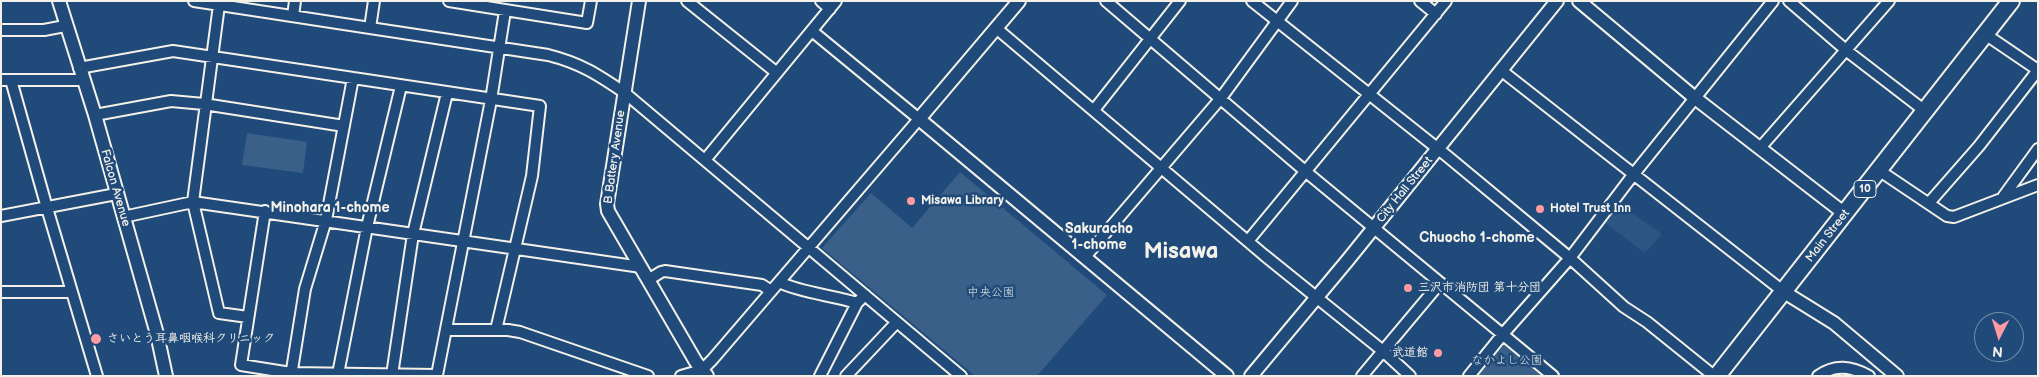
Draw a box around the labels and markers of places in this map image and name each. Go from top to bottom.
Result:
place label: Misawa Library [921,194,1004,208]
marker: Misawa Library [905,195,917,207]
place label: Hotel Trust Inn [1550,202,1631,216]
marker: Hotel Trust Inn [1534,203,1546,215]
place label: 三沢市消防団 第十分団 [1418,281,1541,295]
marker: 三沢市消防団 第十分団 [1402,282,1414,294]
marker: さいとう耳鼻咽喉科クリニック [89,332,103,346]
place label: さいとう耳鼻咽喉科クリニック [107,332,275,346]
place label: 武道館 [1392,346,1428,360]
marker: 武道館 [1432,347,1444,359]

